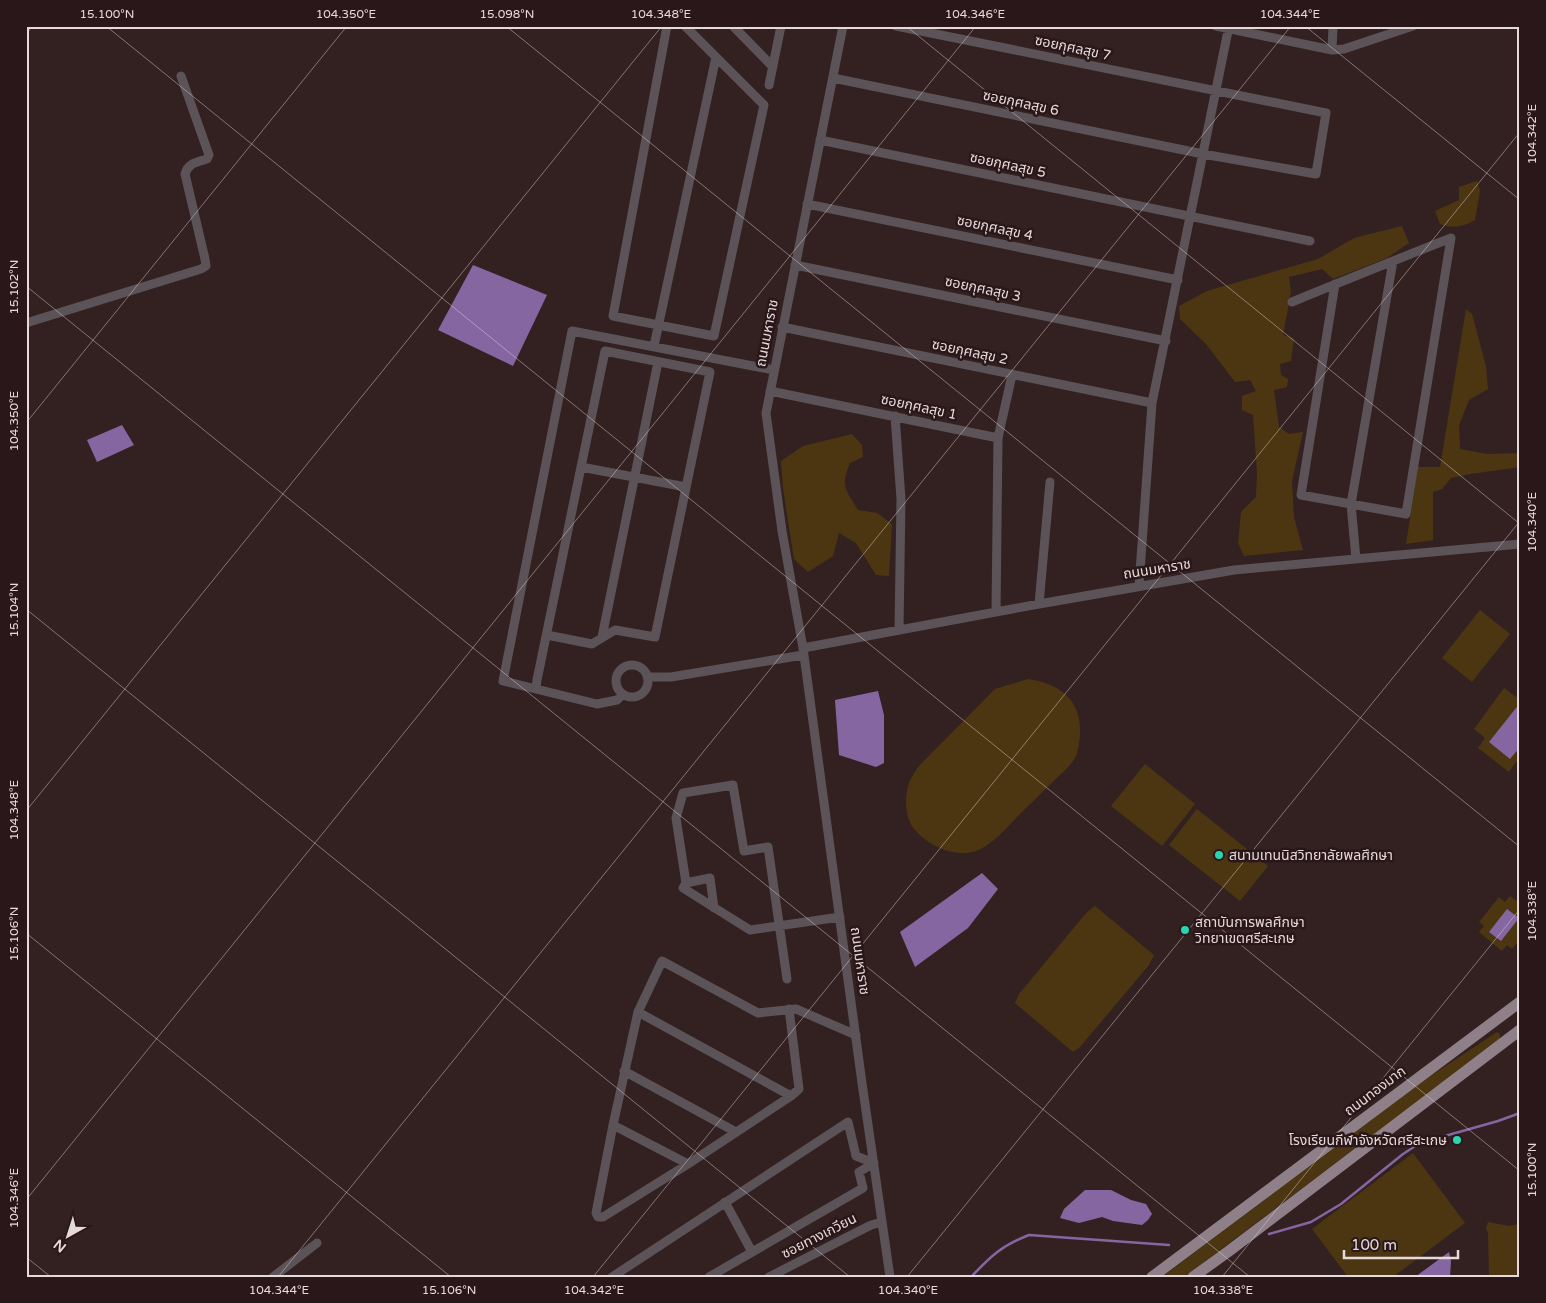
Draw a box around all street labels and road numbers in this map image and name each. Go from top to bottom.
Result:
street label: ซอยกุศลสุข 7 [1033,32,1113,64]
street label: ซอยกุศลสุข 6 [981,87,1061,119]
street label: ซอยกุศลสุข 5 [968,149,1048,181]
street label: ซอยกุศลสุข 4 [955,212,1035,244]
street label: ซอยกุศลสุข 3 [943,273,1023,305]
street label: ถนนมหาราช [752,298,782,368]
street label: ซอยกุศลสุข 2 [930,336,1010,368]
street label: ซอยกุศลสุข 1 [879,391,959,423]
street label: ถนนมหาราช [1122,555,1192,583]
street label: ถนนมหาราช [847,926,873,996]
street label: ถนนทองมาก [1341,1062,1409,1120]
street label: ซอยทางเกวียน [779,1210,859,1262]

